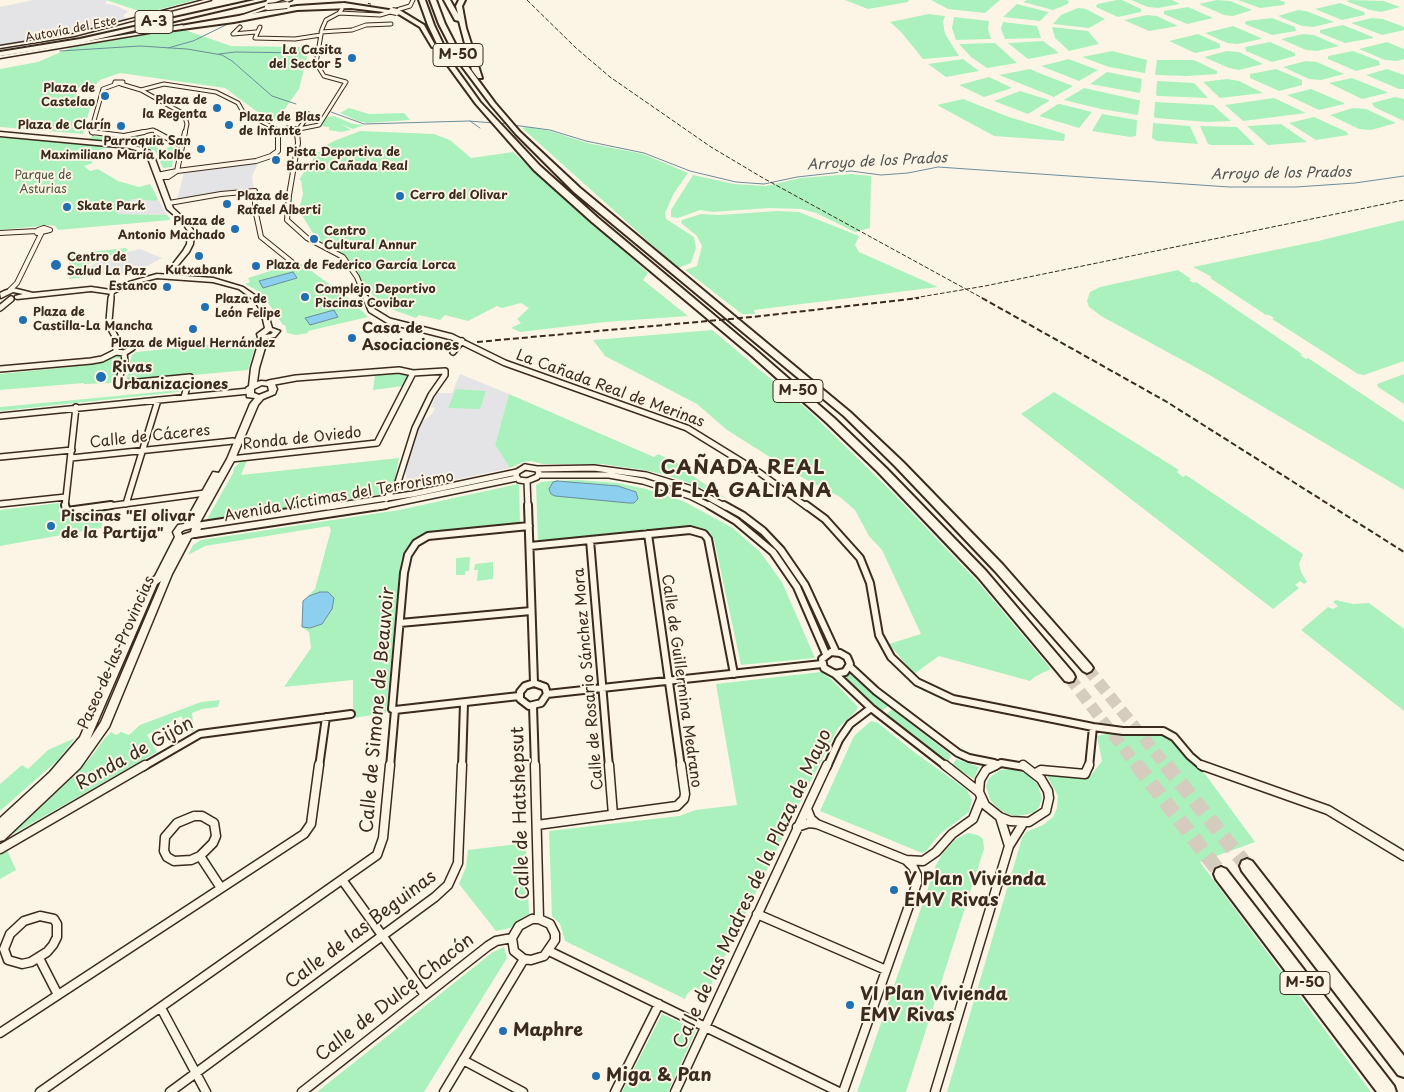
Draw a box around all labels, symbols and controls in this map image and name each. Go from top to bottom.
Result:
road number: A-3 [135,11,173,34]
street label: Autovía del Este [24,14,118,46]
place label: La Casita del Sector 5 [269,44,342,72]
road number: M-50 [433,44,483,66]
marker: La Casita del Sector 5 [346,52,358,64]
place label: Plaza de Castelao [41,82,95,110]
marker: Plaza de Castelao [99,90,111,102]
place label: Plaza de la Regenta [142,94,207,122]
marker: Plaza de la Regenta [211,102,223,114]
place label: Plaza de Blas de Infante [239,111,321,139]
place label: Plaza de Clarín [18,119,111,133]
marker: Plaza de Blas de Infante [223,119,235,131]
marker: Plaza de Clarín [115,120,127,132]
place label: Parroquia San Maximiliano María Kolbe [40,135,191,163]
marker: Parroquia San Maximiliano María Kolbe [195,143,207,155]
place label: Pista Deportiva de Barrio Cañada Real [286,146,408,174]
water label: Arroyo de los Prados [807,150,947,174]
marker: Pista Deportiva de Barrio Cañada Real [270,154,282,166]
water label: Arroyo de los Prados [1211,164,1351,184]
park label: Parque de Asturias [14,169,72,197]
place label: Cerro del Olivar [410,189,507,203]
place label: Plaza de Rafael Alberti [237,190,321,218]
marker: Cerro del Olivar [394,190,406,202]
marker: Plaza de Rafael Alberti [221,198,233,210]
place label: Skate Park [77,200,146,214]
marker: Skate Park [61,201,73,213]
place label: Plaza de Antonio Machado [118,215,225,243]
marker: Plaza de Antonio Machado [229,223,241,235]
place label: Centro Cultural Annur [324,225,416,253]
marker: Centro Cultural Annur [308,233,320,245]
marker: Kutxabank [193,250,205,262]
place label: Centro de Salud La Paz [67,251,146,279]
marker: Centro de Salud La Paz [49,258,63,272]
place label: Plaza de Federico García Lorca [266,259,456,273]
marker: Plaza de Federico García Lorca [250,260,262,272]
place label: Kutxabank [165,264,233,278]
place label: Estanco [109,280,157,294]
marker: Estanco [161,281,173,293]
place label: Complejo Deportivo Piscinas Covibar [315,283,436,311]
marker: Complejo Deportivo Piscinas Covibar [299,291,311,303]
place label: Plaza de León Felipe [215,293,280,321]
marker: Plaza de León Felipe [199,301,211,313]
place label: Plaza de Castilla-La Mancha [33,306,153,334]
marker: Plaza de Castilla-La Mancha [17,314,29,326]
place label: Casa de Asociaciones [362,320,459,355]
marker: Plaza de Miguel Hernández [187,323,199,335]
marker: Casa de Asociaciones [346,332,358,344]
place label: Plaza de Miguel Hernández [111,337,275,351]
street label: La Cañada Real de Merinas [513,346,707,432]
place label: Rivas Urbanizaciones [112,359,228,394]
marker: Rivas Urbanizaciones [94,370,108,384]
road number: M-50 [773,380,823,402]
street label: Calle de Cáceres [89,422,211,452]
street label: Ronda de Oviedo [242,424,362,454]
district label: CAÑADA REAL DE LA GALIANA [653,456,833,503]
street label: Avenida Víctimas del Terrorismo [223,468,455,526]
place label: Piscinas "El olivar de la Partija" [61,508,195,543]
marker: Piscinas "El olivar de la Partija" [45,520,57,532]
street label: Calle de Rosario Sánchez Mora [570,567,608,791]
street label: Calle de Guillermina Medrano [657,573,705,789]
street label: Paseo de las Provincias [75,574,159,732]
street label: Calle de Simone de Beauvoir [356,586,400,834]
street label: Ronda de Gijón [72,713,198,795]
street label: Calle de Hatshepsut [507,726,535,900]
street label: Calle de las Madres de la Plaza de Mayo [669,726,837,1052]
street label: Calle de las Beguinas [281,866,441,994]
place label: V Plan Vivienda EMV Rivas [904,869,1046,912]
marker: V Plan Vivienda EMV Rivas [888,884,900,896]
street label: Calle de Dulce Chacón [311,929,479,1067]
road number: M-50 [1280,971,1330,994]
place label: VI Plan Vivienda EMV Rivas [860,984,1008,1026]
marker: VI Plan Vivienda EMV Rivas [844,999,856,1011]
place label: Maphre [513,1020,583,1042]
marker: Maphre [497,1025,509,1037]
place label: Miga & Pan [606,1065,712,1087]
marker: Miga & Pan [590,1070,602,1082]

